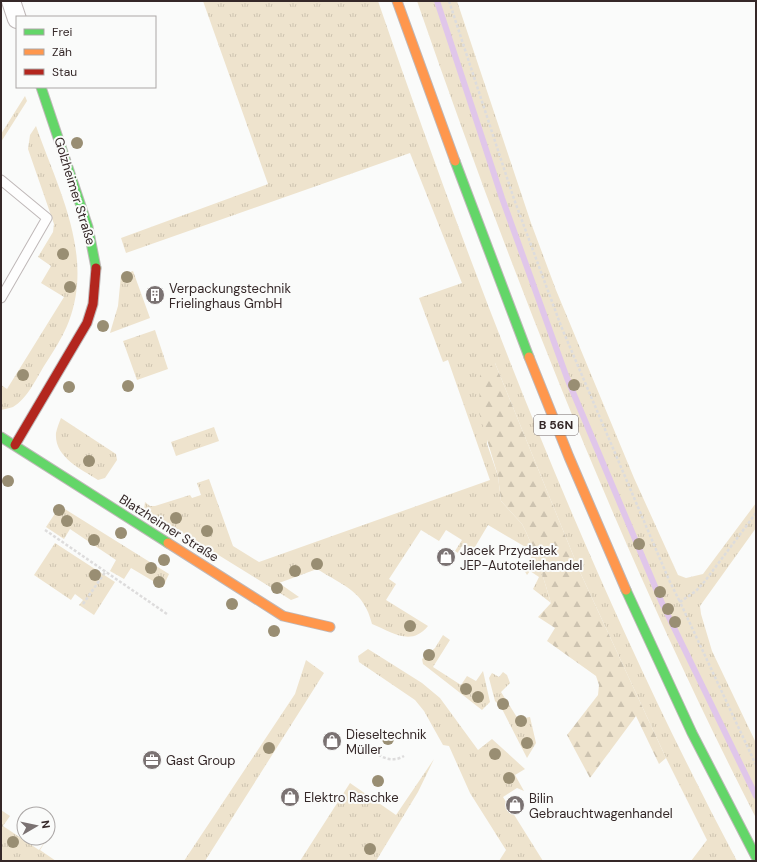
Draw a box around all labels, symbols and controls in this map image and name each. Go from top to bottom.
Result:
legend [16,16,156,88]
text: Frei [52,24,72,40]
text: Zäh [52,44,72,60]
text: Stau [52,64,77,80]
street label: Golzheimer Straße [51,135,99,247]
place label: Verpackungstechnik Frielinghaus GmbH [169,280,291,312]
building icon: Verpackungstechnik Frielinghaus GmbH [144,284,166,306]
road number: B 56N [534,415,578,435]
street label: Blatzheimer Straße [116,491,222,565]
place label: Jacek Przydatek JEP-Autoteilehandel [460,542,583,574]
shop icon: Jacek Przydatek JEP-Autoteilehandel [435,546,457,568]
place label: Dieseltechnik Müller [346,726,427,758]
shop icon: Dieseltechnik Müller [321,730,343,752]
office icon: Gast Group [141,749,163,771]
place label: Gast Group [166,752,235,769]
shop icon: Elektro Raschke [279,786,301,808]
place label: Elektro Raschke [304,789,399,806]
place label: Bilin Gebrauchtwagenhandel [529,790,673,822]
shop icon: Bilin Gebrauchtwagenhandel [504,794,526,816]
north arrow [16,806,56,846]
text: N [38,819,53,829]

